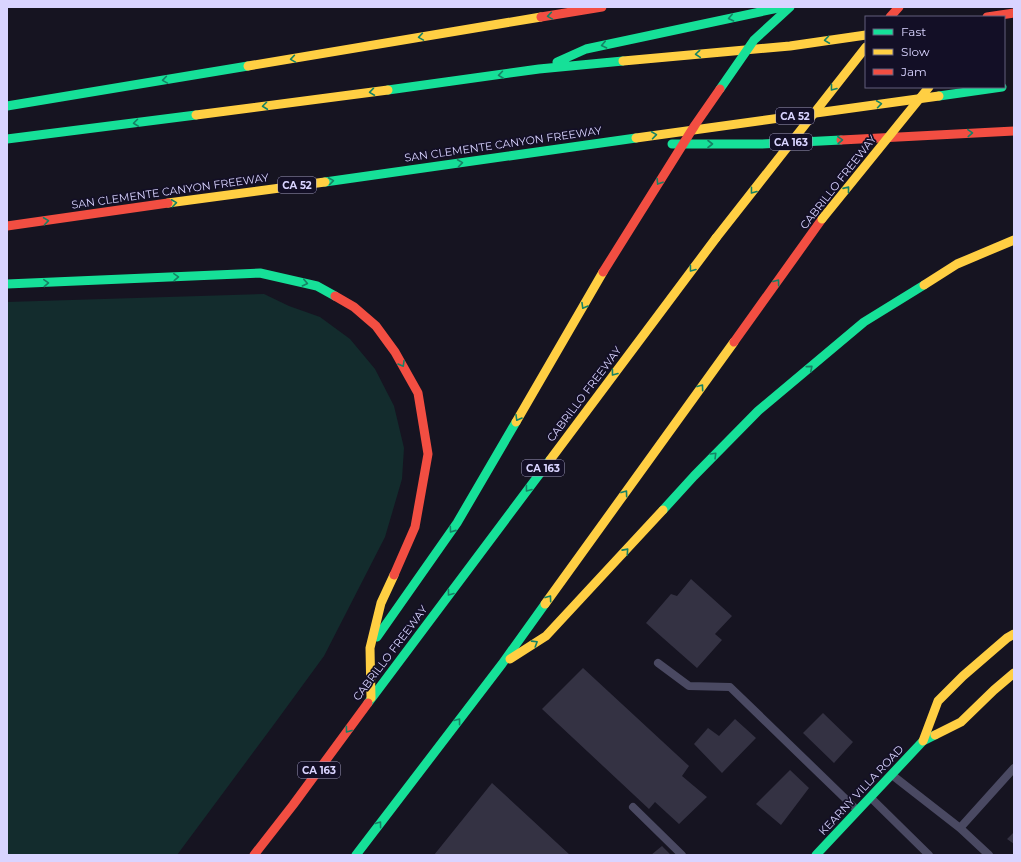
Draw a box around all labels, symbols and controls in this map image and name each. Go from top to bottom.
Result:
one-way arrow [547,11,553,20]
one-way arrow [728,14,734,22]
legend [865,16,1005,88]
text: Fast [901,24,926,39]
one-way arrow [418,32,425,41]
one-way arrow [824,35,830,44]
one-way arrow [600,41,607,49]
text: Slow [901,44,930,59]
one-way arrow [695,50,701,59]
one-way arrow [290,54,296,62]
text: Jam [900,64,927,79]
one-way arrow [498,70,504,79]
one-way arrow [162,75,168,84]
one-way arrow [831,84,838,91]
one-way arrow [369,87,375,96]
one-way arrow [876,100,882,109]
one-way arrow [262,102,268,111]
road number: CA 52 [776,108,814,124]
one-way arrow [133,118,139,127]
street label: SAN CLEMENTE CANYON FREEWAY [403,123,603,165]
one-way arrow [967,128,973,137]
one-way arrow [650,131,657,140]
street label: CABRILLO FREEWAY [797,132,879,232]
road number: CA 163 [770,134,812,150]
one-way arrow [837,135,843,144]
one-way arrow [707,140,713,148]
one-way arrow [456,159,463,168]
street label: SAN CLEMENTE CANYON FREEWAY [70,170,270,212]
road number: CA 52 [278,177,316,193]
one-way arrow [328,177,334,186]
one-way arrow [657,178,664,185]
one-way arrow [751,186,758,193]
one-way arrow [842,186,849,193]
one-way arrow [171,199,177,208]
one-way arrow [43,217,49,226]
one-way arrow [690,265,697,272]
one-way arrow [173,273,179,281]
one-way arrow [43,278,49,287]
one-way arrow [302,278,308,286]
one-way arrow [772,279,779,286]
one-way arrow [581,302,588,309]
street label: CABRILLO FREEWAY [544,344,624,444]
one-way arrow [397,360,404,367]
one-way arrow [805,365,812,372]
one-way arrow [612,369,619,376]
one-way arrow [696,384,704,391]
one-way arrow [516,414,523,421]
one-way arrow [709,452,717,460]
road number: CA 163 [522,460,564,476]
one-way arrow [526,484,533,491]
one-way arrow [620,490,627,497]
one-way arrow [449,526,457,533]
one-way arrow [621,548,629,556]
one-way arrow [448,588,455,595]
one-way arrow [544,595,552,602]
street label: CABRILLO FREEWAY [350,603,430,703]
one-way arrow [531,641,538,648]
one-way arrow [454,718,461,725]
one-way arrow [345,726,353,733]
street label: KEARNY VILLA ROAD [816,742,906,838]
road number: CA 163 [298,762,340,778]
one-way arrow [375,821,382,828]

